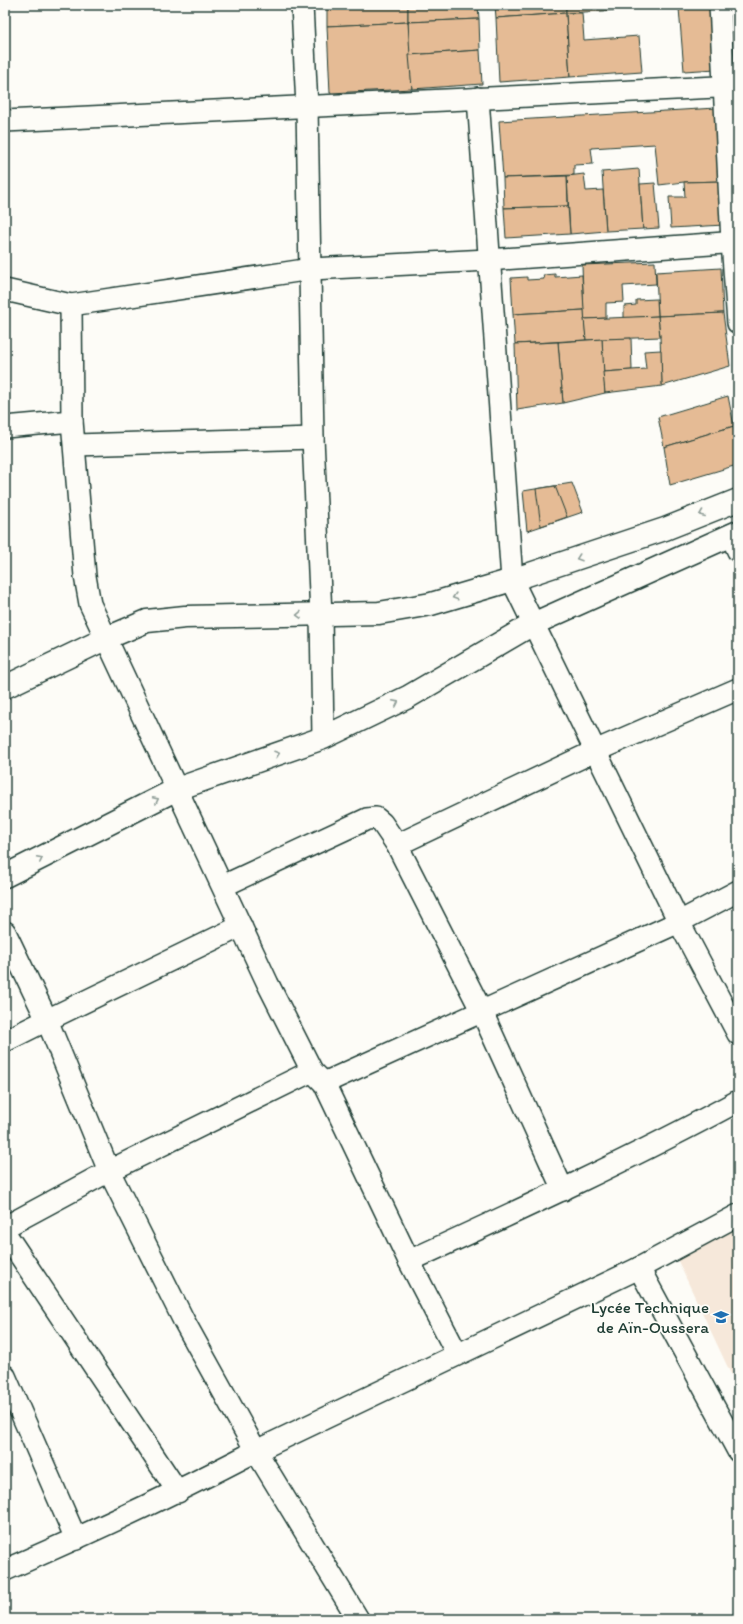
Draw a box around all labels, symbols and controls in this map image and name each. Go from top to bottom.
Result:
one-way arrow [698,510,705,518]
one-way arrow [576,553,583,562]
one-way arrow [452,592,459,601]
one-way arrow [296,611,302,619]
one-way arrow [392,700,400,708]
one-way arrow [274,750,281,759]
one-way arrow [151,797,159,805]
one-way arrow [36,856,43,863]
place label: Lycée Technique de Aïn-Oussera [591,1297,709,1337]
school or university icon: Lycée Technique de Aïn-Oussera [712,1308,730,1326]

